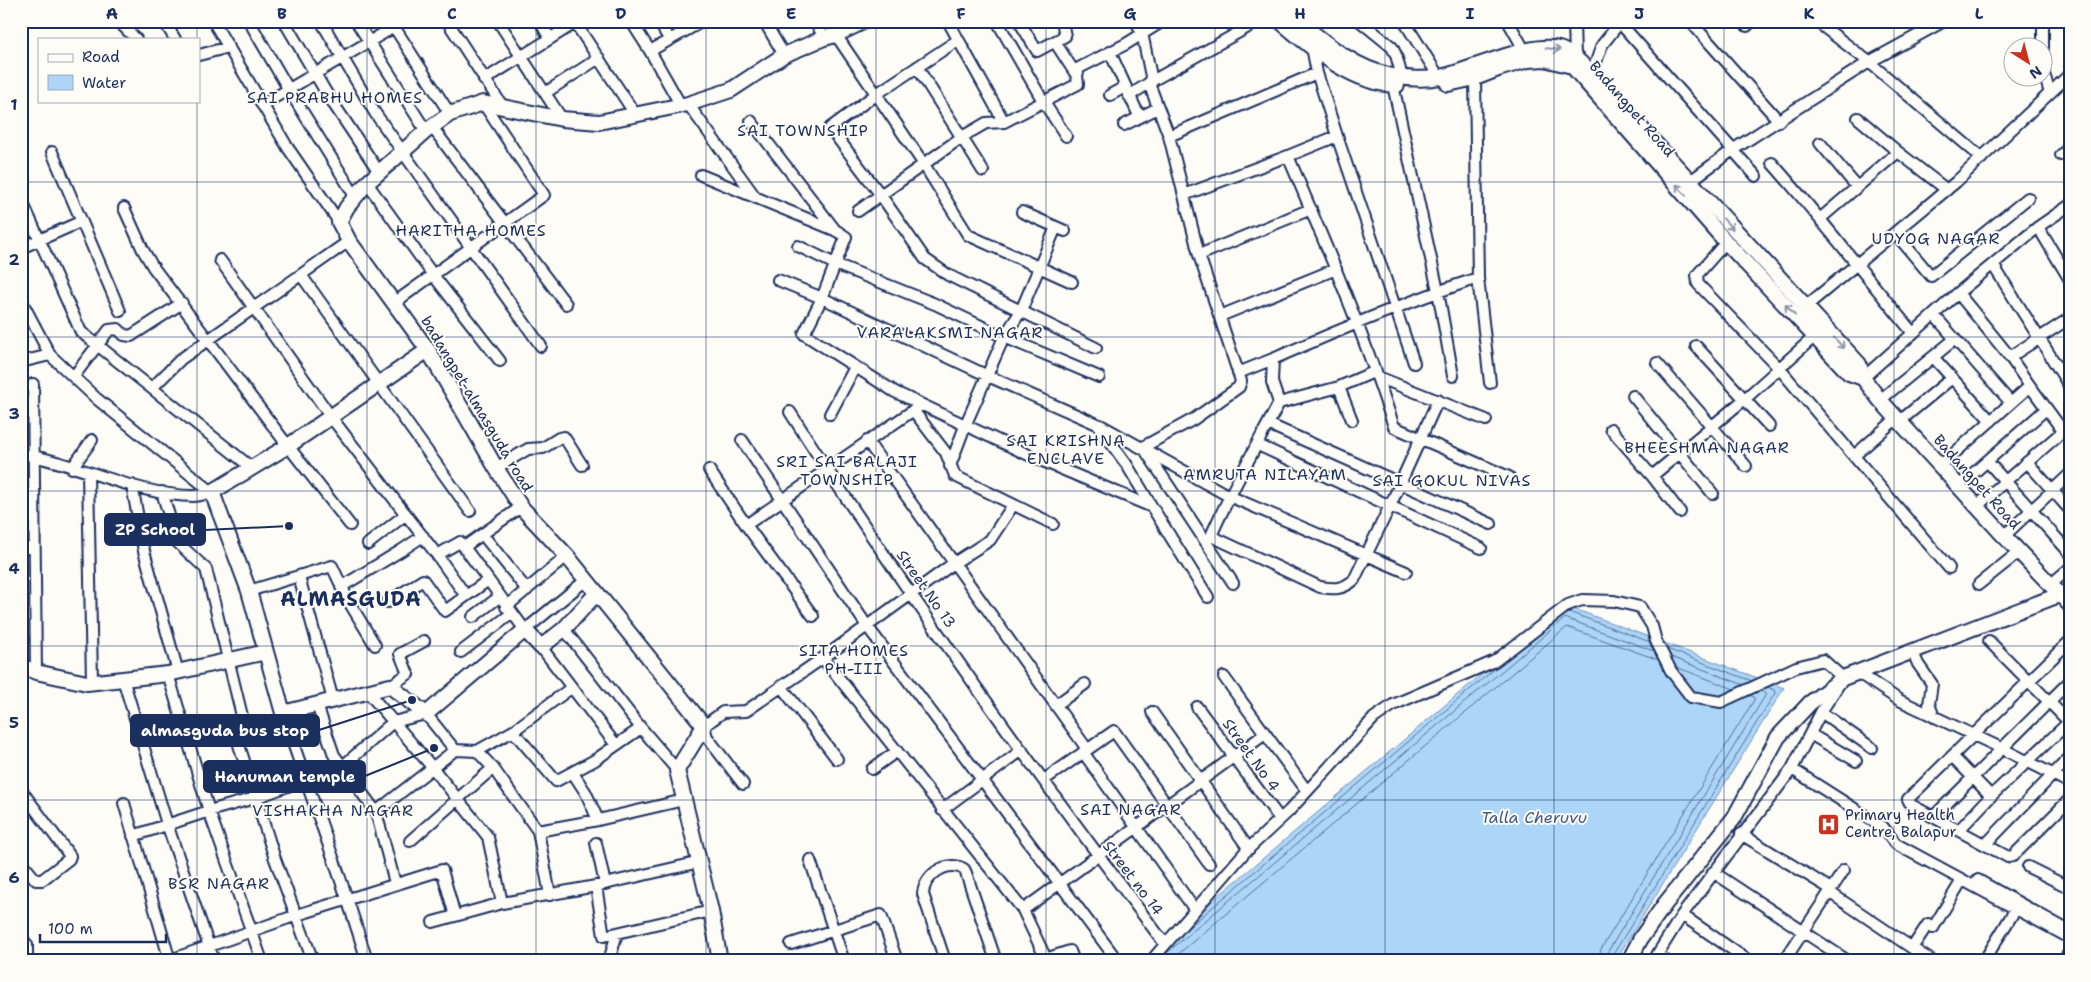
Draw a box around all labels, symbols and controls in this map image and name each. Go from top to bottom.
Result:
text: A [106,3,118,24]
text: B [277,3,287,24]
text: C [447,3,457,24]
text: D [615,3,627,24]
text: E [786,3,796,24]
text: F [956,3,966,24]
text: G [1124,3,1137,24]
text: H [1294,3,1306,24]
text: I [1466,3,1475,24]
text: J [1634,3,1644,24]
text: K [1804,3,1815,24]
text: L [1975,3,1984,24]
legend [38,38,200,102]
north arrow [2004,38,2054,88]
one-way arrow [1545,44,1561,54]
text: Road [82,47,120,67]
street label: Badangpet Road [1585,57,1680,162]
text: N [2026,62,2045,83]
text: Water [82,73,126,93]
district label: SAI PRABHU HOMES [247,87,423,108]
text: 1 [10,94,18,115]
district label: SAI TOWNSHIP [737,120,869,141]
one-way arrow [1675,183,1686,196]
one-way arrow [1722,217,1734,230]
district label: HARITHA HOMES [395,220,547,241]
district label: UDYOG NAGAR [1872,228,2000,249]
text: 2 [8,249,20,270]
one-way arrow [1784,303,1796,316]
street label: badangpet-almasguda road [416,312,538,496]
district label: VARALAKSMI NAGAR [856,322,1044,343]
one-way arrow [1833,336,1845,349]
text: 3 [8,403,20,424]
district label: SAI KRISHNA ENCLAVE [1006,430,1126,469]
street label: Badangpet Road [1929,430,2025,534]
district label: BHEESHMA NAGAR [1624,437,1790,458]
district label: SRI SAI BALAJI TOWNSHIP [776,451,918,490]
district label: AMRUTA NILAYAM [1183,464,1347,485]
district label: SAI GOKUL NIVAS [1373,470,1531,491]
callout: ZP School [105,514,205,545]
text: ZP School [115,519,195,540]
street label: Street No 13 [892,546,960,632]
text: 4 [8,558,20,579]
district label: ALMASGUDA [280,586,422,612]
district label: SITA HOMES PH-III [799,640,909,679]
text: 5 [9,712,19,733]
callout: almasguda bus stop [131,715,319,746]
street label: Street No 4 [1218,715,1284,795]
text: almasguda bus stop [141,720,309,741]
callout: Hanuman temple [204,761,365,792]
text: Hanuman temple [215,766,356,787]
district label: SAI NAGAR [1080,799,1182,820]
district label: VISHAKHA NAGAR [252,800,414,821]
place label: Primary Health Centre, Balapur [1845,805,1957,842]
water label: Talla Cheruvu [1481,807,1587,828]
hospital icon: Primary Health Centre, Balapur [1817,812,1841,836]
street label: Street no 14 [1098,837,1168,919]
text: 6 [8,867,20,888]
district label: BSR NAGAR [168,873,270,894]
scale bar [40,912,166,944]
text: 100 m [48,919,93,939]

